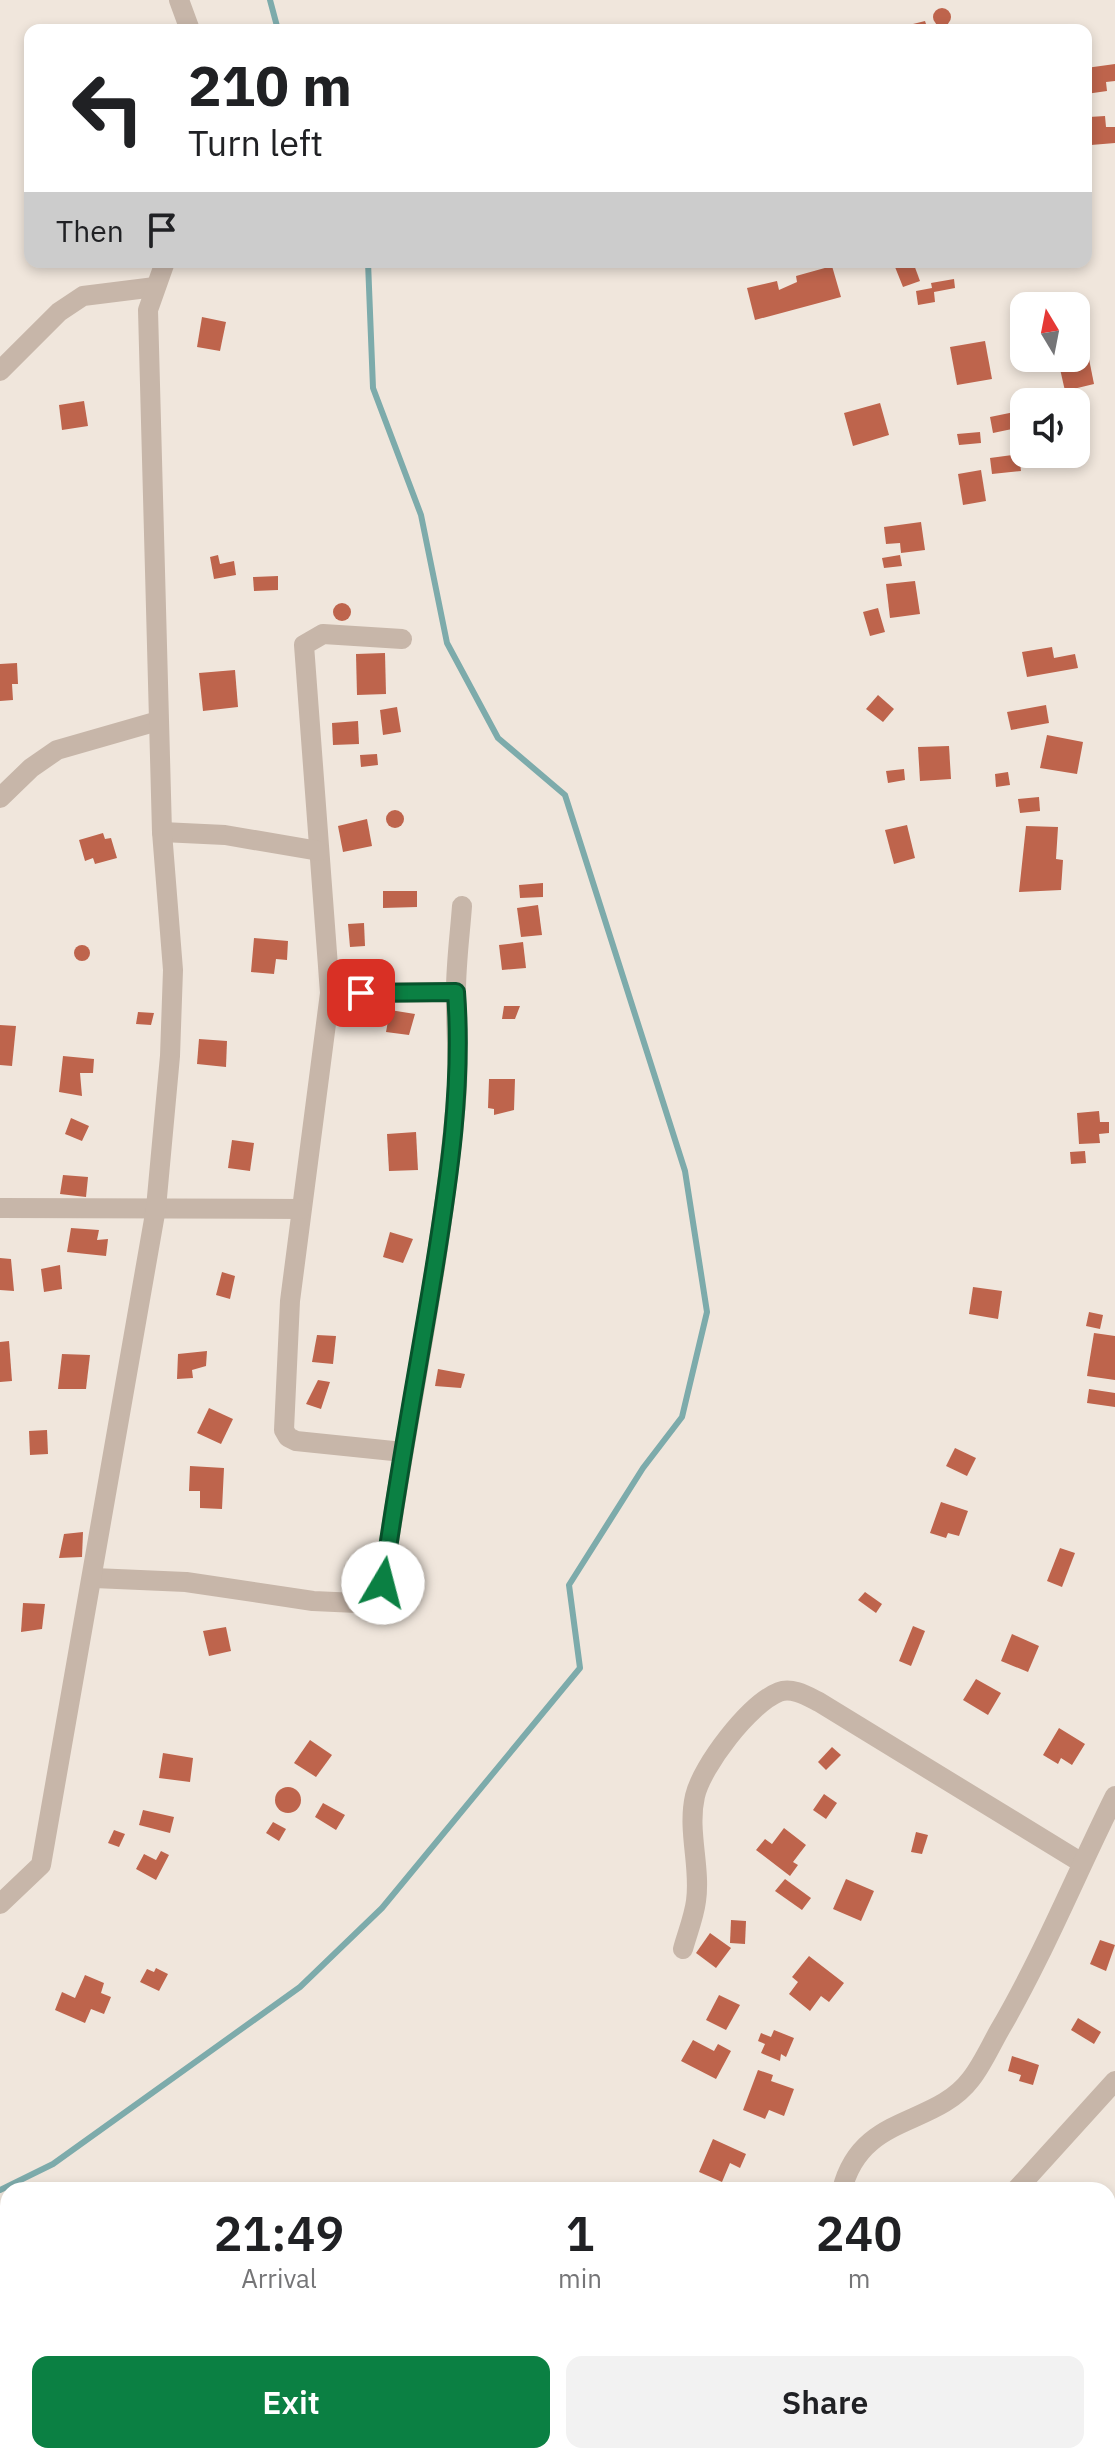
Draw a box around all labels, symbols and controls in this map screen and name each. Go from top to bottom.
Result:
text: 210 m [188,49,352,121]
icon: left [56,56,160,160]
text: Turn left [188,119,323,166]
icon: arrive [140,208,184,252]
text: Then [56,211,124,250]
north arrow [1010,292,1090,372]
map controls [1010,292,1090,468]
button: sound [1010,388,1090,468]
pin [327,959,395,1027]
icon: arrive [339,971,383,1015]
position arrow [341,1541,425,1625]
text: 21:49 [214,2202,344,2264]
text: 1 [566,2202,594,2264]
text: 240 [816,2202,902,2264]
text: Arrival [241,2261,317,2295]
text: min [558,2261,602,2295]
text: m [848,2261,870,2295]
button: Exit [32,2356,550,2448]
button: Share [566,2356,1084,2448]

